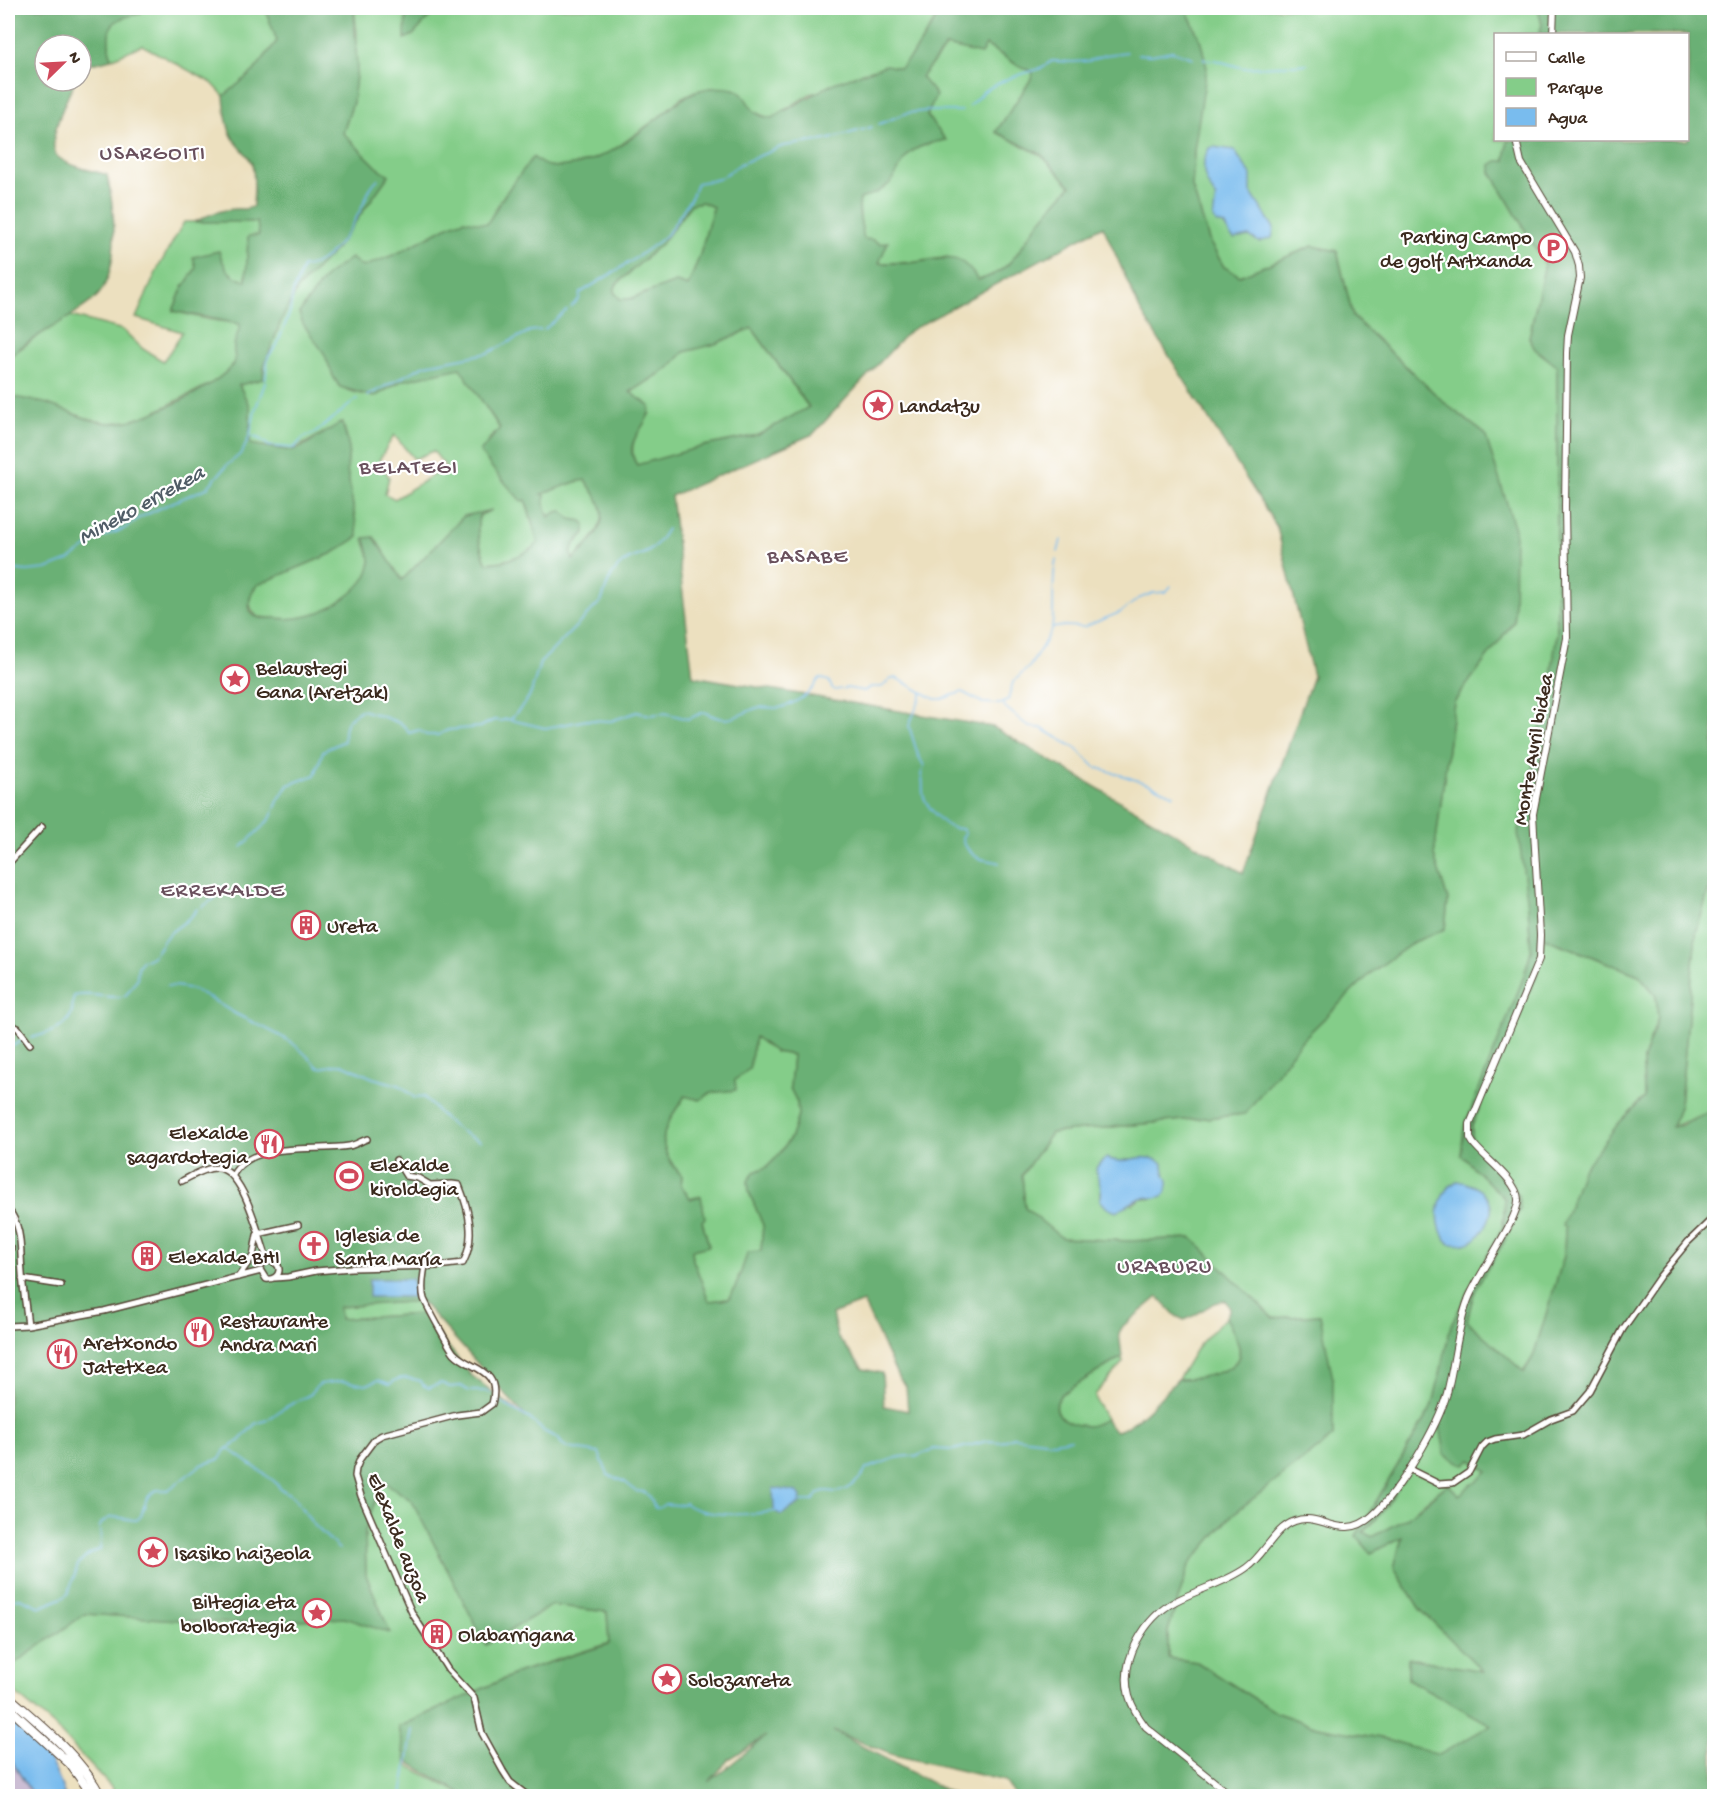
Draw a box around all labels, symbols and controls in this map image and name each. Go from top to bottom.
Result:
north arrow [33,33,93,93]
legend [1494,33,1689,141]
text: Calle [1548,49,1586,70]
text: N [63,50,85,67]
text: Parque [1547,79,1604,100]
text: Agua [1548,109,1588,130]
district label: USARGOITI [99,142,207,168]
place label: Parking Campo de golf Artxanda [1380,227,1533,276]
parking icon: Parking Campo de golf Artxanda [1537,232,1569,264]
place icon: Landatzu [862,389,894,421]
place label: Landatzu [899,396,980,421]
district label: BELATEGI [358,456,459,482]
water label: Mineko errekea [74,460,211,552]
district label: BASABE [766,545,849,571]
place label: Belaustegi Gana (Aretzak) [255,658,389,707]
place icon: Belaustegi Gana (Aretzak) [219,663,251,695]
street label: Monte Avril bidea [1510,671,1561,827]
district label: ERREKALDE [160,879,286,905]
building icon: Ureta [290,909,322,941]
place label: Ureta [327,916,379,941]
place label: Elexalde sagardotegia [127,1123,249,1172]
restaurant icon: Elexalde sagardotegia [253,1128,285,1160]
place label: Elexalde kiroldegia [370,1155,460,1204]
sports icon: Elexalde kiroldegia [333,1160,365,1192]
place label: Iglesia de Santa María [335,1225,443,1274]
church icon: Iglesia de Santa María [298,1230,330,1262]
building icon: Elexalde BHI [131,1240,163,1272]
place label: Elexalde BHI [168,1247,280,1272]
district label: URABURU [1117,1255,1213,1281]
place label: Restaurante Andra Mari [220,1311,329,1360]
restaurant icon: Restaurante Andra Mari [183,1316,215,1348]
place label: Aretxondo Jatetxea [83,1333,177,1382]
restaurant icon: Aretxondo Jatetxea [46,1338,78,1370]
street label: Elexalde auzoa [359,1470,435,1608]
place icon: Isasiko haizeola [137,1536,169,1568]
place label: Isasiko haizeola [174,1543,312,1568]
place label: Biltegia eta bolborategia [181,1592,297,1641]
place icon: Biltegia eta bolborategia [301,1597,333,1629]
building icon: Olabarrigana [421,1618,453,1650]
place label: Olabarrigana [458,1625,576,1650]
place icon: Solozarreta [651,1663,683,1695]
place label: Solozarreta [688,1670,792,1695]

